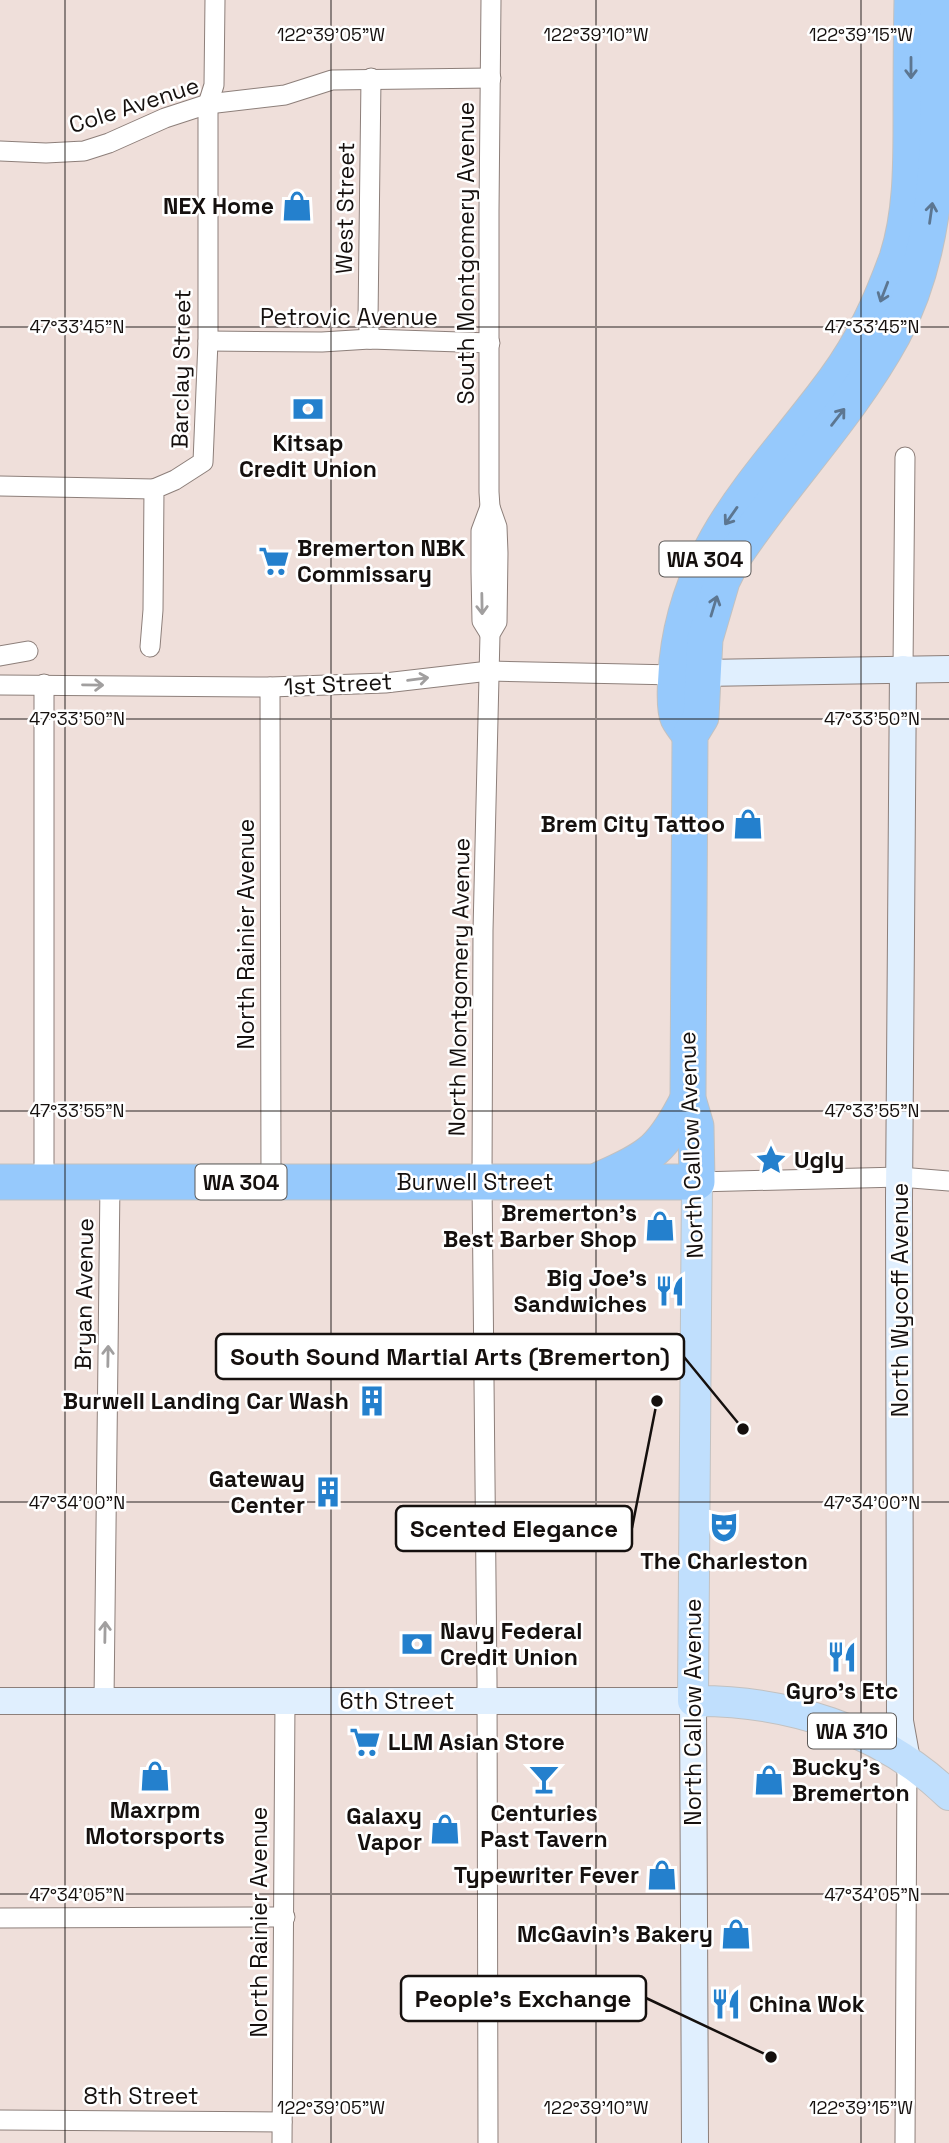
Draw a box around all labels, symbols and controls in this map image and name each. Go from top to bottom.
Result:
text: 122°39'05"W [277,23,385,46]
text: 122°39'10"W [544,23,649,46]
text: 122°39'15"W [809,23,913,46]
one-way arrow [904,56,918,79]
street label: Cole Avenue [65,70,203,140]
street label: South Montgomery Avenue [451,102,481,405]
street label: West Street [329,142,361,274]
shop icon: NEX Home [280,189,314,223]
place label: NEX Home [163,191,274,221]
one-way arrow [925,202,938,225]
one-way arrow [877,281,889,303]
street label: Barclay Street [165,289,197,449]
street label: Petrovic Avenue [260,302,438,332]
text: 47°33'45"N [30,315,124,338]
text: 47°33'45"N [825,315,919,338]
bank icon: Kitsap Credit Union [291,392,325,426]
one-way arrow [831,409,846,427]
place label: Kitsap Credit Union [239,428,377,484]
one-way arrow [724,506,738,525]
place label: Bremerton NBK Commissary [297,533,466,589]
road number: WA 304 [660,542,750,576]
supermarket icon: Bremerton NBK Commissary [257,544,291,578]
one-way arrow [475,593,488,616]
one-way arrow [708,595,721,617]
street label: 1st Street [283,666,393,702]
one-way arrow [406,673,429,686]
one-way arrow [81,678,104,691]
text: 47°33'50"N [29,707,125,730]
text: 47°33'50"N [824,707,920,730]
shop icon: Brem City Tattoo [731,807,765,841]
place label: Brem City Tattoo [541,809,725,839]
street label: North Rainier Avenue [231,819,261,1049]
street label: North Montgomery Avenue [441,837,477,1137]
street label: North Callow Avenue [672,1031,710,1259]
text: 47°33'55"N [29,1099,125,1122]
text: 47°33'55"N [824,1099,920,1122]
place icon: Ugly [754,1143,788,1177]
place label: Ugly [794,1145,844,1175]
road number: WA 304 [196,1164,286,1200]
street label: Burwell Street [396,1167,554,1197]
street label: North Wycoff Avenue [885,1183,915,1417]
place label: Bremerton's Best Barber Shop [443,1198,637,1254]
shop icon: Bremerton's Best Barber Shop [643,1209,677,1243]
street label: Bryan Avenue [68,1218,100,1370]
place label: Big Joe's Sandwiches [514,1263,647,1319]
restaurant icon: Big Joe's Sandwiches [653,1274,687,1308]
callout: South Sound Martial Arts (Bremerton) [216,1334,684,1379]
text: South Sound Martial Arts (Bremerton) [230,1341,670,1372]
one-way arrow [101,1345,115,1368]
building icon: Burwell Landing Car Wash [355,1384,389,1418]
place label: Burwell Landing Car Wash [63,1386,349,1416]
place label: Gateway Center [209,1464,305,1520]
building icon: Gateway Center [311,1475,345,1509]
text: 47°34'00"N [29,1491,125,1514]
text: 47°34'00"N [824,1491,920,1514]
callout: Scented Elegance [396,1506,632,1551]
theatre icon: The Charleston [707,1510,741,1544]
text: Scented Elegance [410,1513,618,1544]
place label: The Charleston [640,1546,808,1576]
street label: North Callow Avenue [678,1598,708,1826]
place label: Navy Federal Credit Union [440,1616,582,1672]
one-way arrow [98,1621,111,1644]
bank icon: Navy Federal Credit Union [400,1627,434,1661]
restaurant icon: Gyro's Etc [825,1640,859,1674]
place label: Gyro's Etc [786,1676,898,1706]
street label: 6th Street [340,1686,454,1716]
road number: WA 310 [808,1714,896,1748]
supermarket icon: LLM Asian Store [348,1725,382,1759]
place label: LLM Asian Store [388,1727,565,1757]
place label: Bucky's Bremerton [792,1752,910,1808]
shop icon: Maxrpm Motorsports [138,1759,172,1793]
bar icon: Centuries Past Tavern [527,1762,561,1796]
shop icon: Bucky's Bremerton [752,1763,786,1797]
place label: Maxrpm Motorsports [85,1795,225,1851]
place label: Centuries Past Tavern [480,1798,608,1854]
place label: Galaxy Vapor [346,1801,422,1857]
street label: North Rainier Avenue [244,1807,274,2037]
shop icon: Galaxy Vapor [428,1812,462,1846]
shop icon: Typewriter Fever [645,1858,679,1892]
place label: Typewriter Fever [454,1860,639,1890]
text: 47°34'05"N [29,1883,125,1906]
text: 47°34'05"N [824,1883,920,1906]
shop icon: McGavin's Bakery [719,1917,753,1951]
place label: McGavin's Bakery [517,1919,713,1949]
callout: People's Exchange [401,1976,646,2021]
text: People's Exchange [415,1983,631,2014]
restaurant icon: China Wok [709,1987,743,2021]
place label: China Wok [749,1989,865,2019]
street label: 8th Street [83,2081,199,2111]
text: 122°39'05"W [277,2096,385,2119]
text: 122°39'10"W [544,2096,649,2119]
text: 122°39'15"W [809,2096,913,2119]

